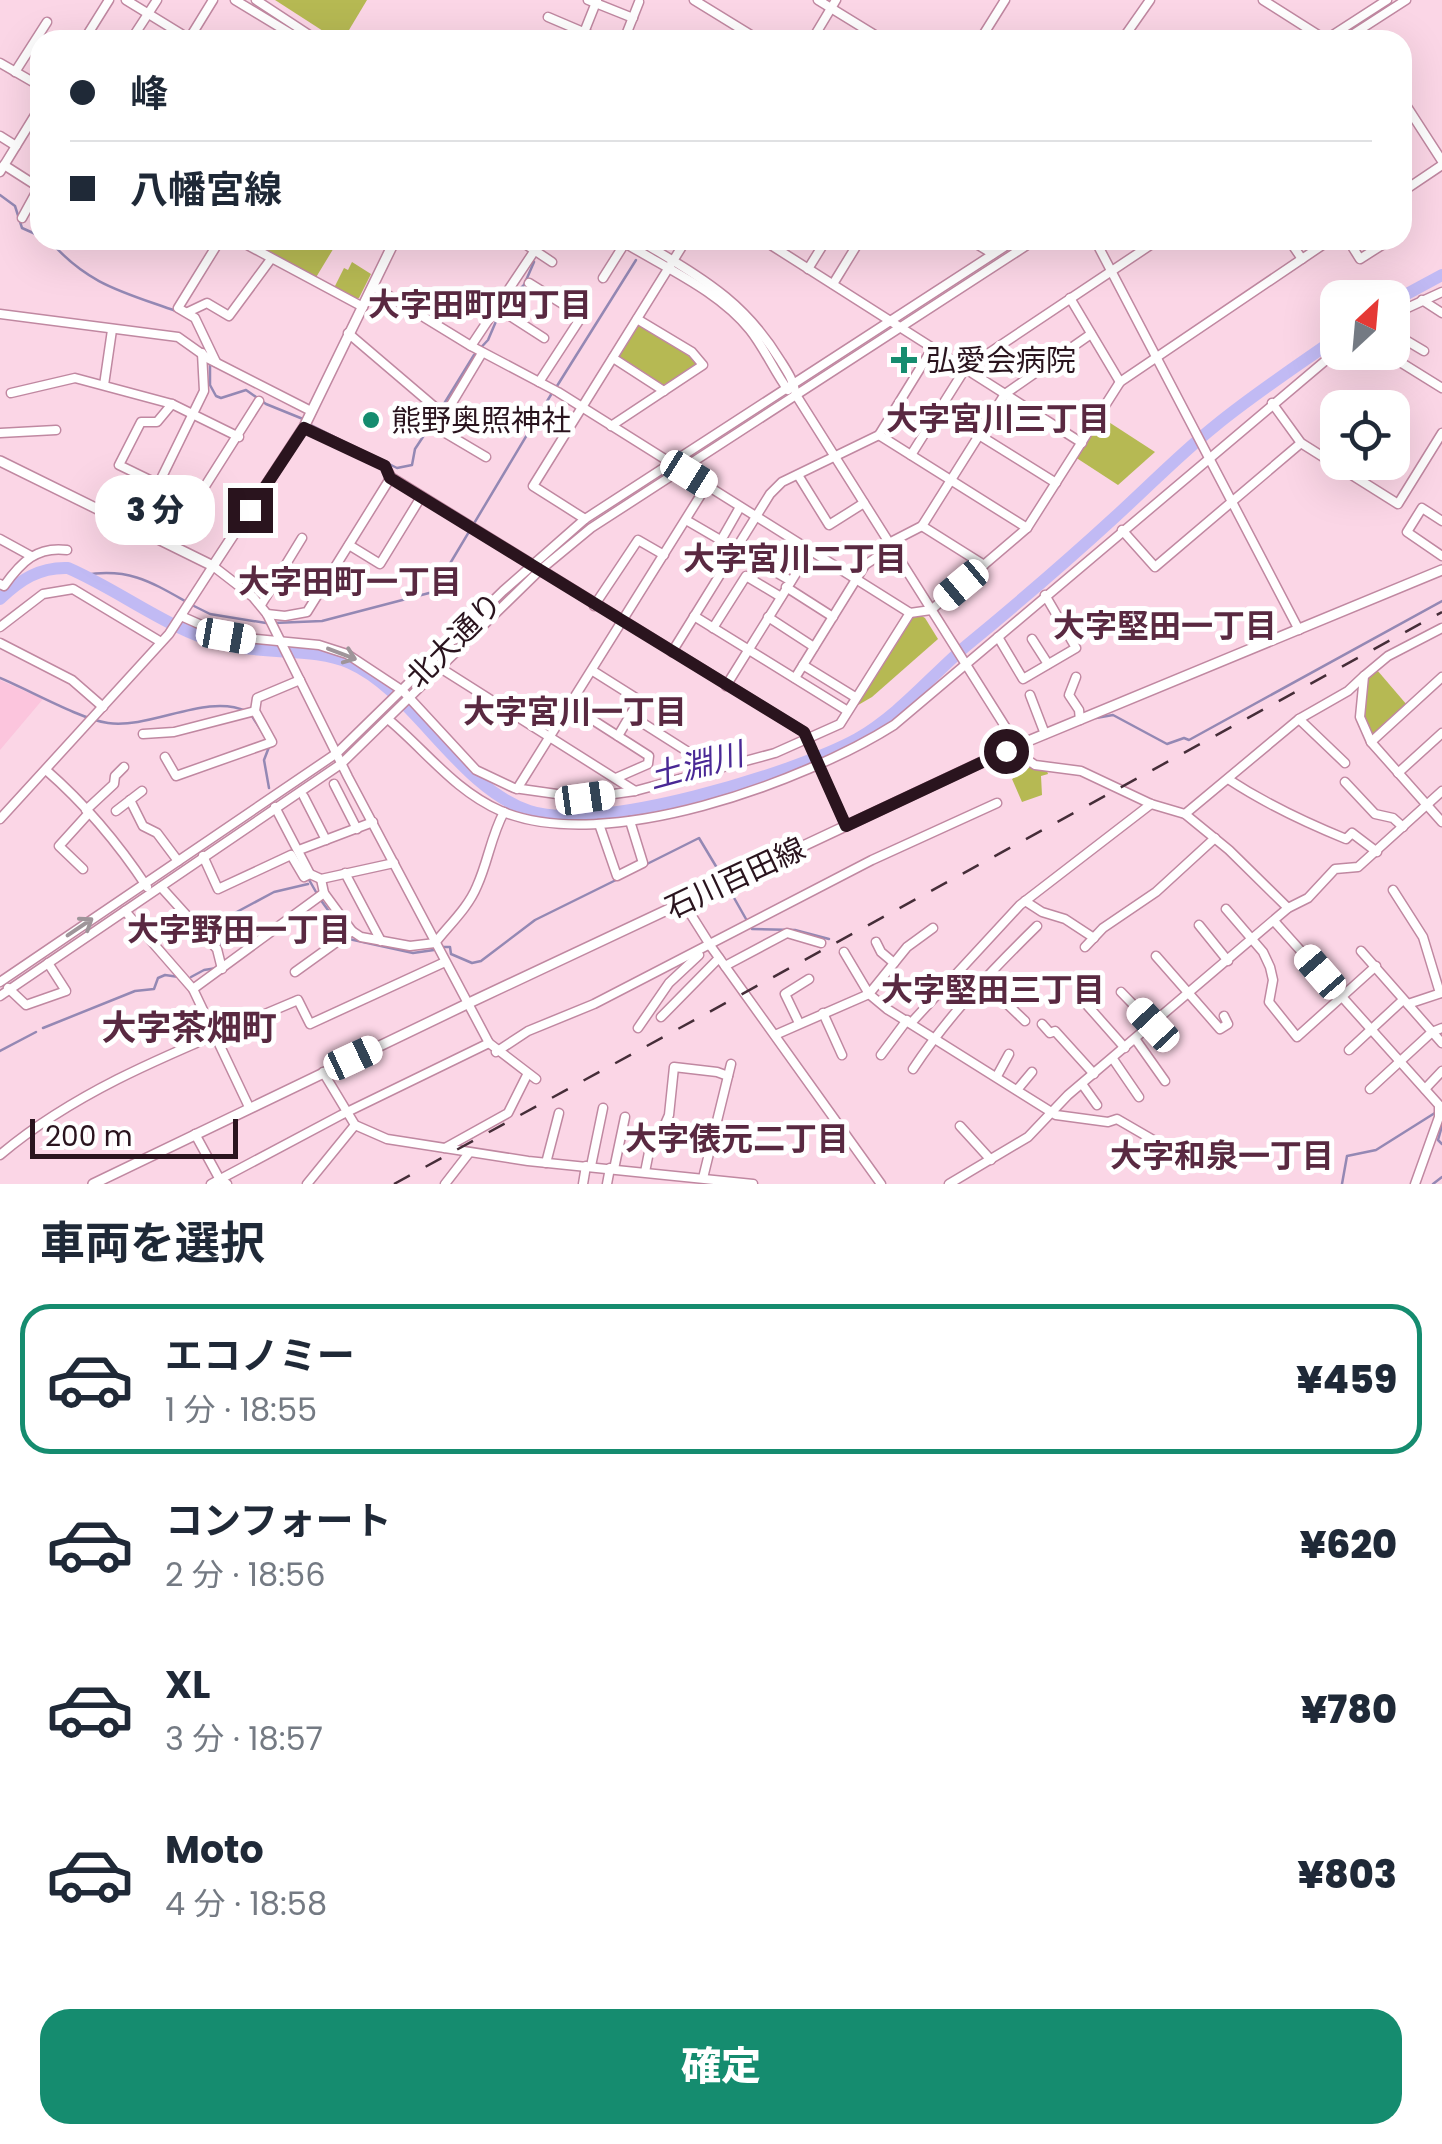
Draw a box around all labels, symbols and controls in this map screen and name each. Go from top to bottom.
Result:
text: 峰 [130,67,168,120]
text: 八幡宮線 [130,163,282,216]
north arrow [1320,280,1410,370]
map controls [1320,280,1410,480]
district label: 大字田町四丁目 [368,282,592,327]
place label: 弘愛会病院 [926,339,1076,382]
marker: 弘愛会病院 [891,347,917,373]
button: locate [1320,390,1410,480]
district label: 大字宮川三丁目 [886,396,1110,441]
place label: 熊野奥照神社 [391,399,571,442]
marker: 熊野奥照神社 [360,409,382,431]
car [656,445,722,503]
callout: 3 分 [95,475,215,545]
text: 3 分 [126,487,184,532]
route end [228,488,273,533]
district label: 大字宮川二丁目 [683,536,907,581]
car [928,554,994,616]
district label: 大字田町一丁目 [238,559,462,604]
street label: 北大通り [396,582,512,698]
district label: 大字堅田一丁目 [1053,603,1277,648]
car [194,616,258,656]
one-way arrow [326,646,357,664]
district label: 大字宮川一丁目 [463,689,687,734]
route start [984,729,1029,774]
water label: 土淵川 [644,730,751,799]
car [553,779,617,817]
street label: 石川百田線 [658,827,812,929]
district label: 大字野田一丁目 [127,907,351,952]
one-way arrow [66,917,94,938]
car [1289,940,1351,1004]
district label: 大字堅田三丁目 [881,967,1105,1012]
car [1122,993,1184,1057]
district label: 大字茶畑町 [101,1003,277,1052]
car [319,1032,387,1084]
scale bar [30,1114,238,1158]
district label: 大字俵元二丁目 [625,1116,849,1161]
text: 200 m [45,1117,133,1156]
district label: 大字和泉一丁目 [1110,1133,1334,1178]
text: 車両を選択 [40,1212,265,1275]
text: エコノミー [165,1329,355,1382]
icon: car [45,1334,135,1424]
text: ¥459 [1296,1353,1397,1406]
text: 1 分 · 18:55 [165,1387,317,1432]
text: コンフォート [165,1494,392,1547]
icon: car [45,1499,135,1589]
text: ¥620 [1300,1518,1397,1571]
text: 2 分 · 18:56 [165,1552,325,1597]
text: XL [165,1658,210,1711]
icon: car [45,1664,135,1754]
text: ¥780 [1301,1683,1397,1736]
text: 3 分 · 18:57 [165,1716,323,1761]
text: Moto [165,1823,264,1876]
icon: car [45,1829,135,1919]
text: ¥803 [1297,1848,1397,1901]
text: 4 分 · 18:58 [165,1881,327,1926]
button: 確定 [40,2009,1402,2124]

